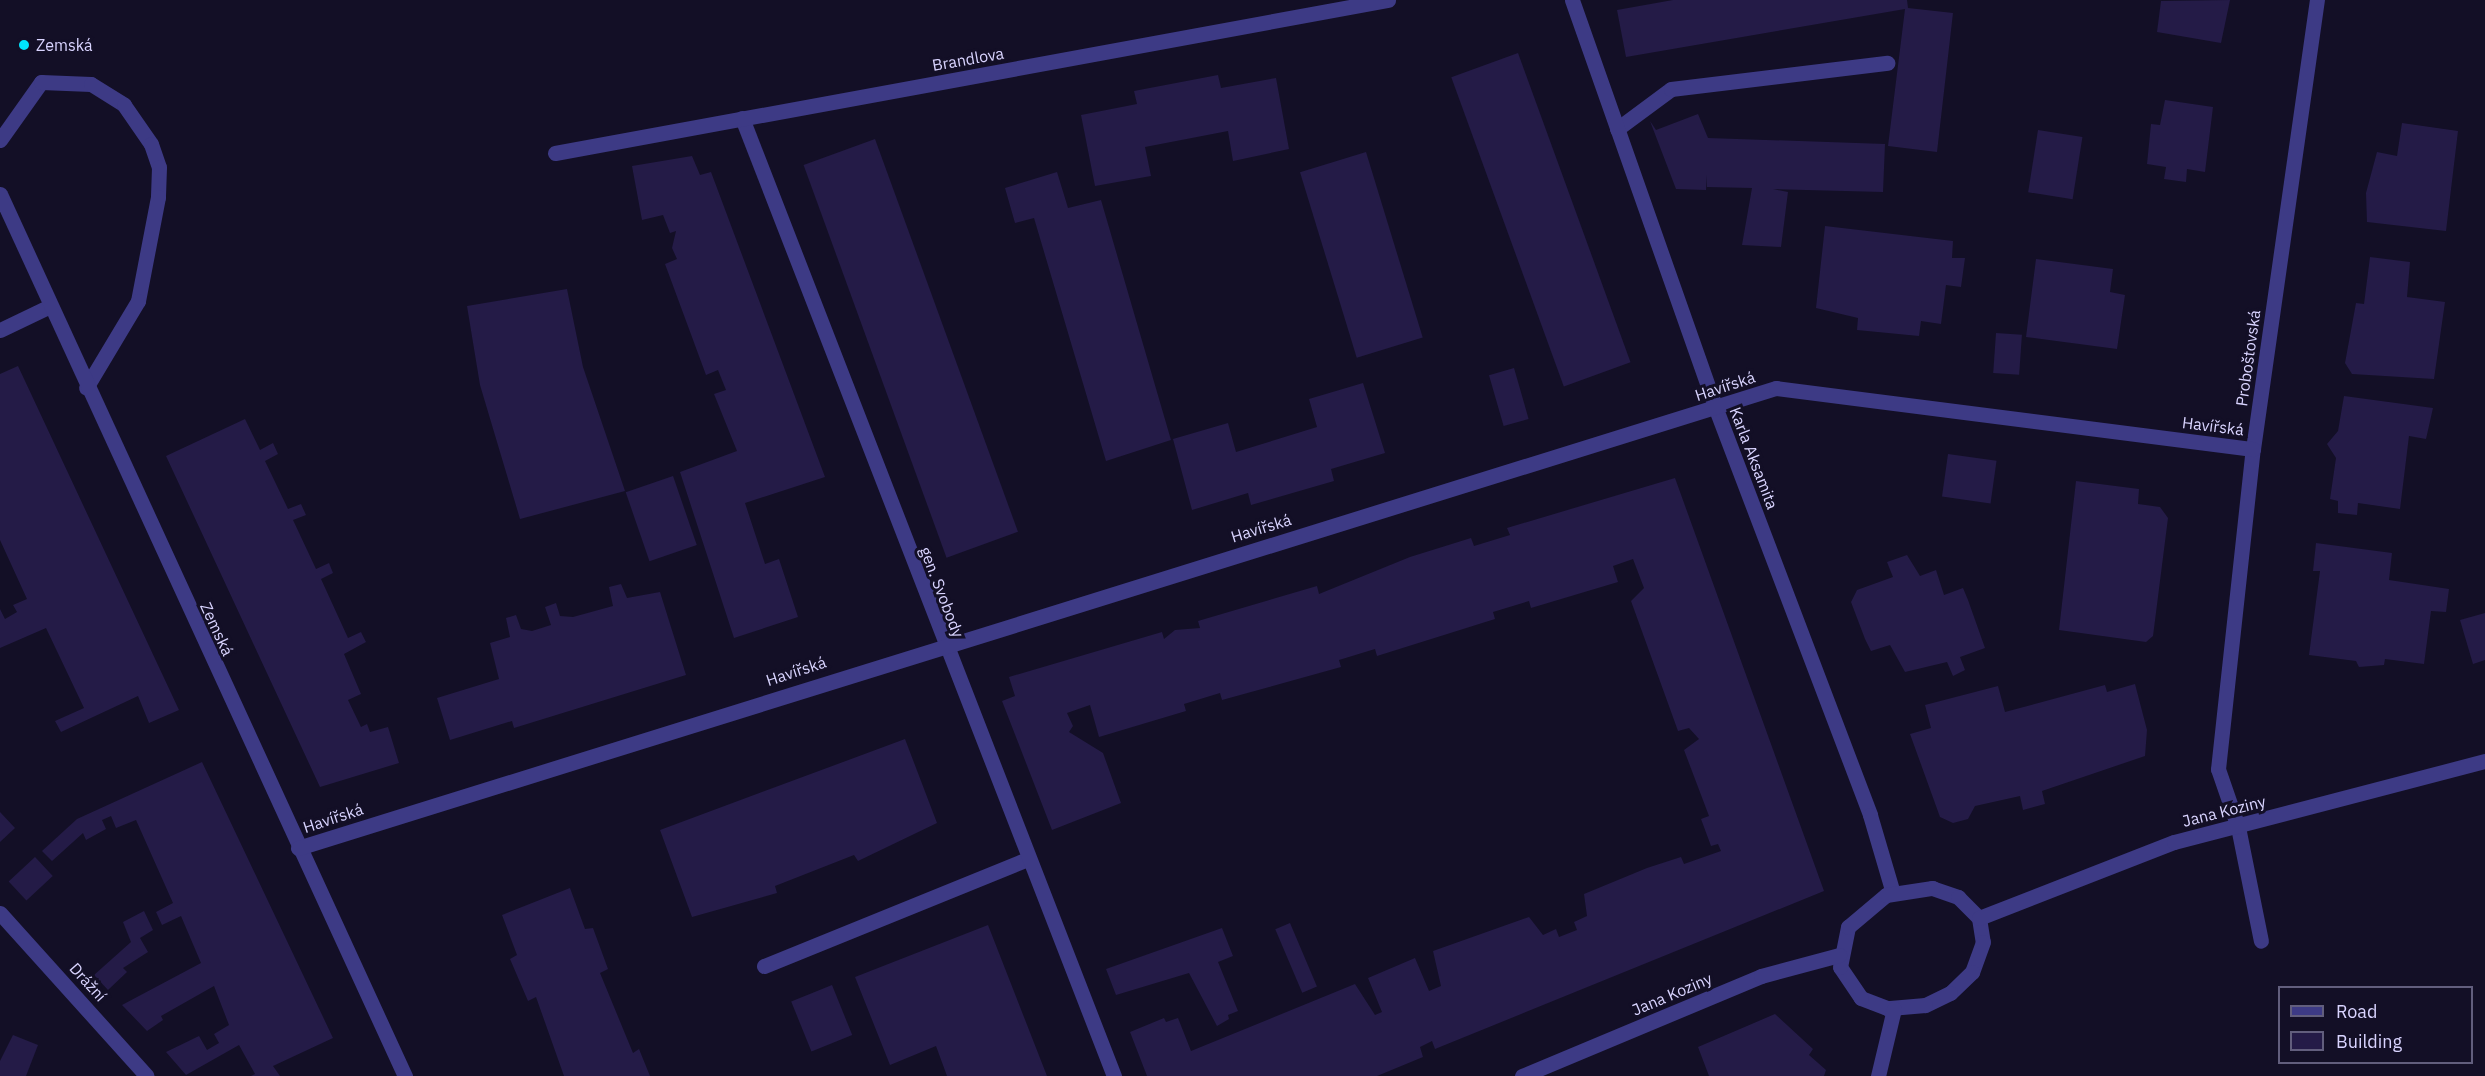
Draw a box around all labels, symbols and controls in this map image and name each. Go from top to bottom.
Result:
place label: Zemská [36,35,93,55]
marker: Zemská [17,38,31,52]
street label: Brandlova [931,43,1005,75]
street label: Proboštovská [2232,309,2264,407]
street label: Havířská [1692,367,1758,405]
street label: Karla Aksamita [1726,404,1782,512]
street label: Havířská [2181,413,2245,439]
street label: Havířská [1228,510,1294,546]
street label: gen. Svobody [916,544,968,640]
street label: Zemská [196,599,238,659]
street label: Havířská [763,652,829,690]
street label: Jana Koziny [2180,791,2268,831]
street label: Havířská [300,799,366,837]
street label: Drážní [66,959,110,1005]
street label: Jana Koziny [1629,969,1715,1019]
legend [2278,986,2473,1064]
text: Road [2336,1000,2377,1023]
text: Building [2336,1030,2402,1053]

